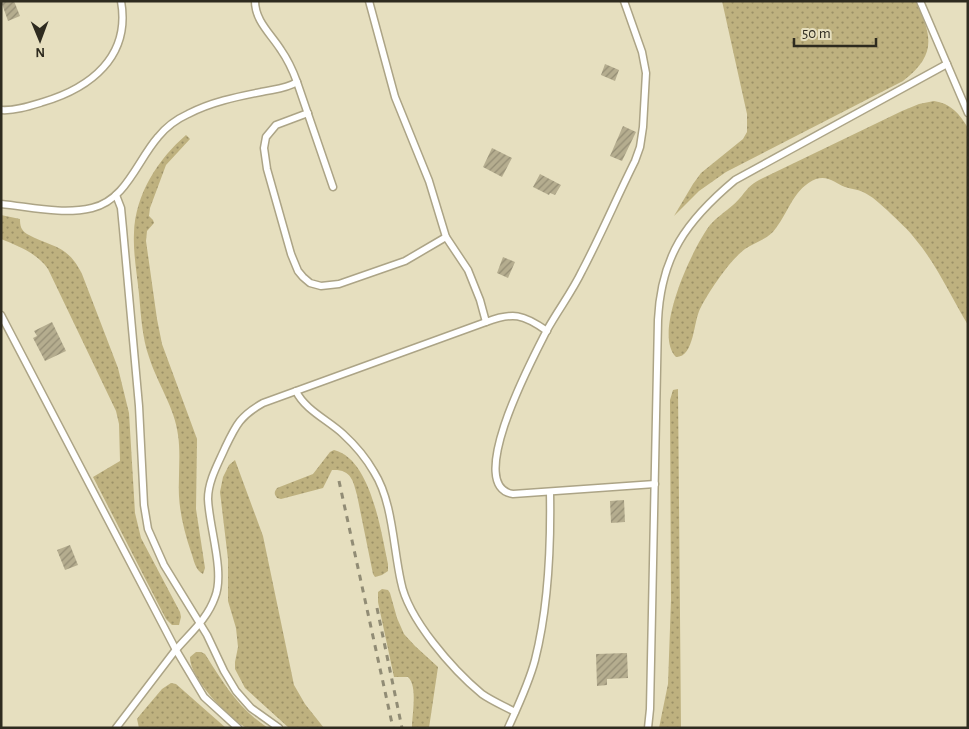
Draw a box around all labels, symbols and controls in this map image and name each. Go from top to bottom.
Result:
north arrow [15,15,65,65]
scale bar [794,15,876,47]
text: 50 m [802,26,831,41]
text: N [35,45,45,59]

